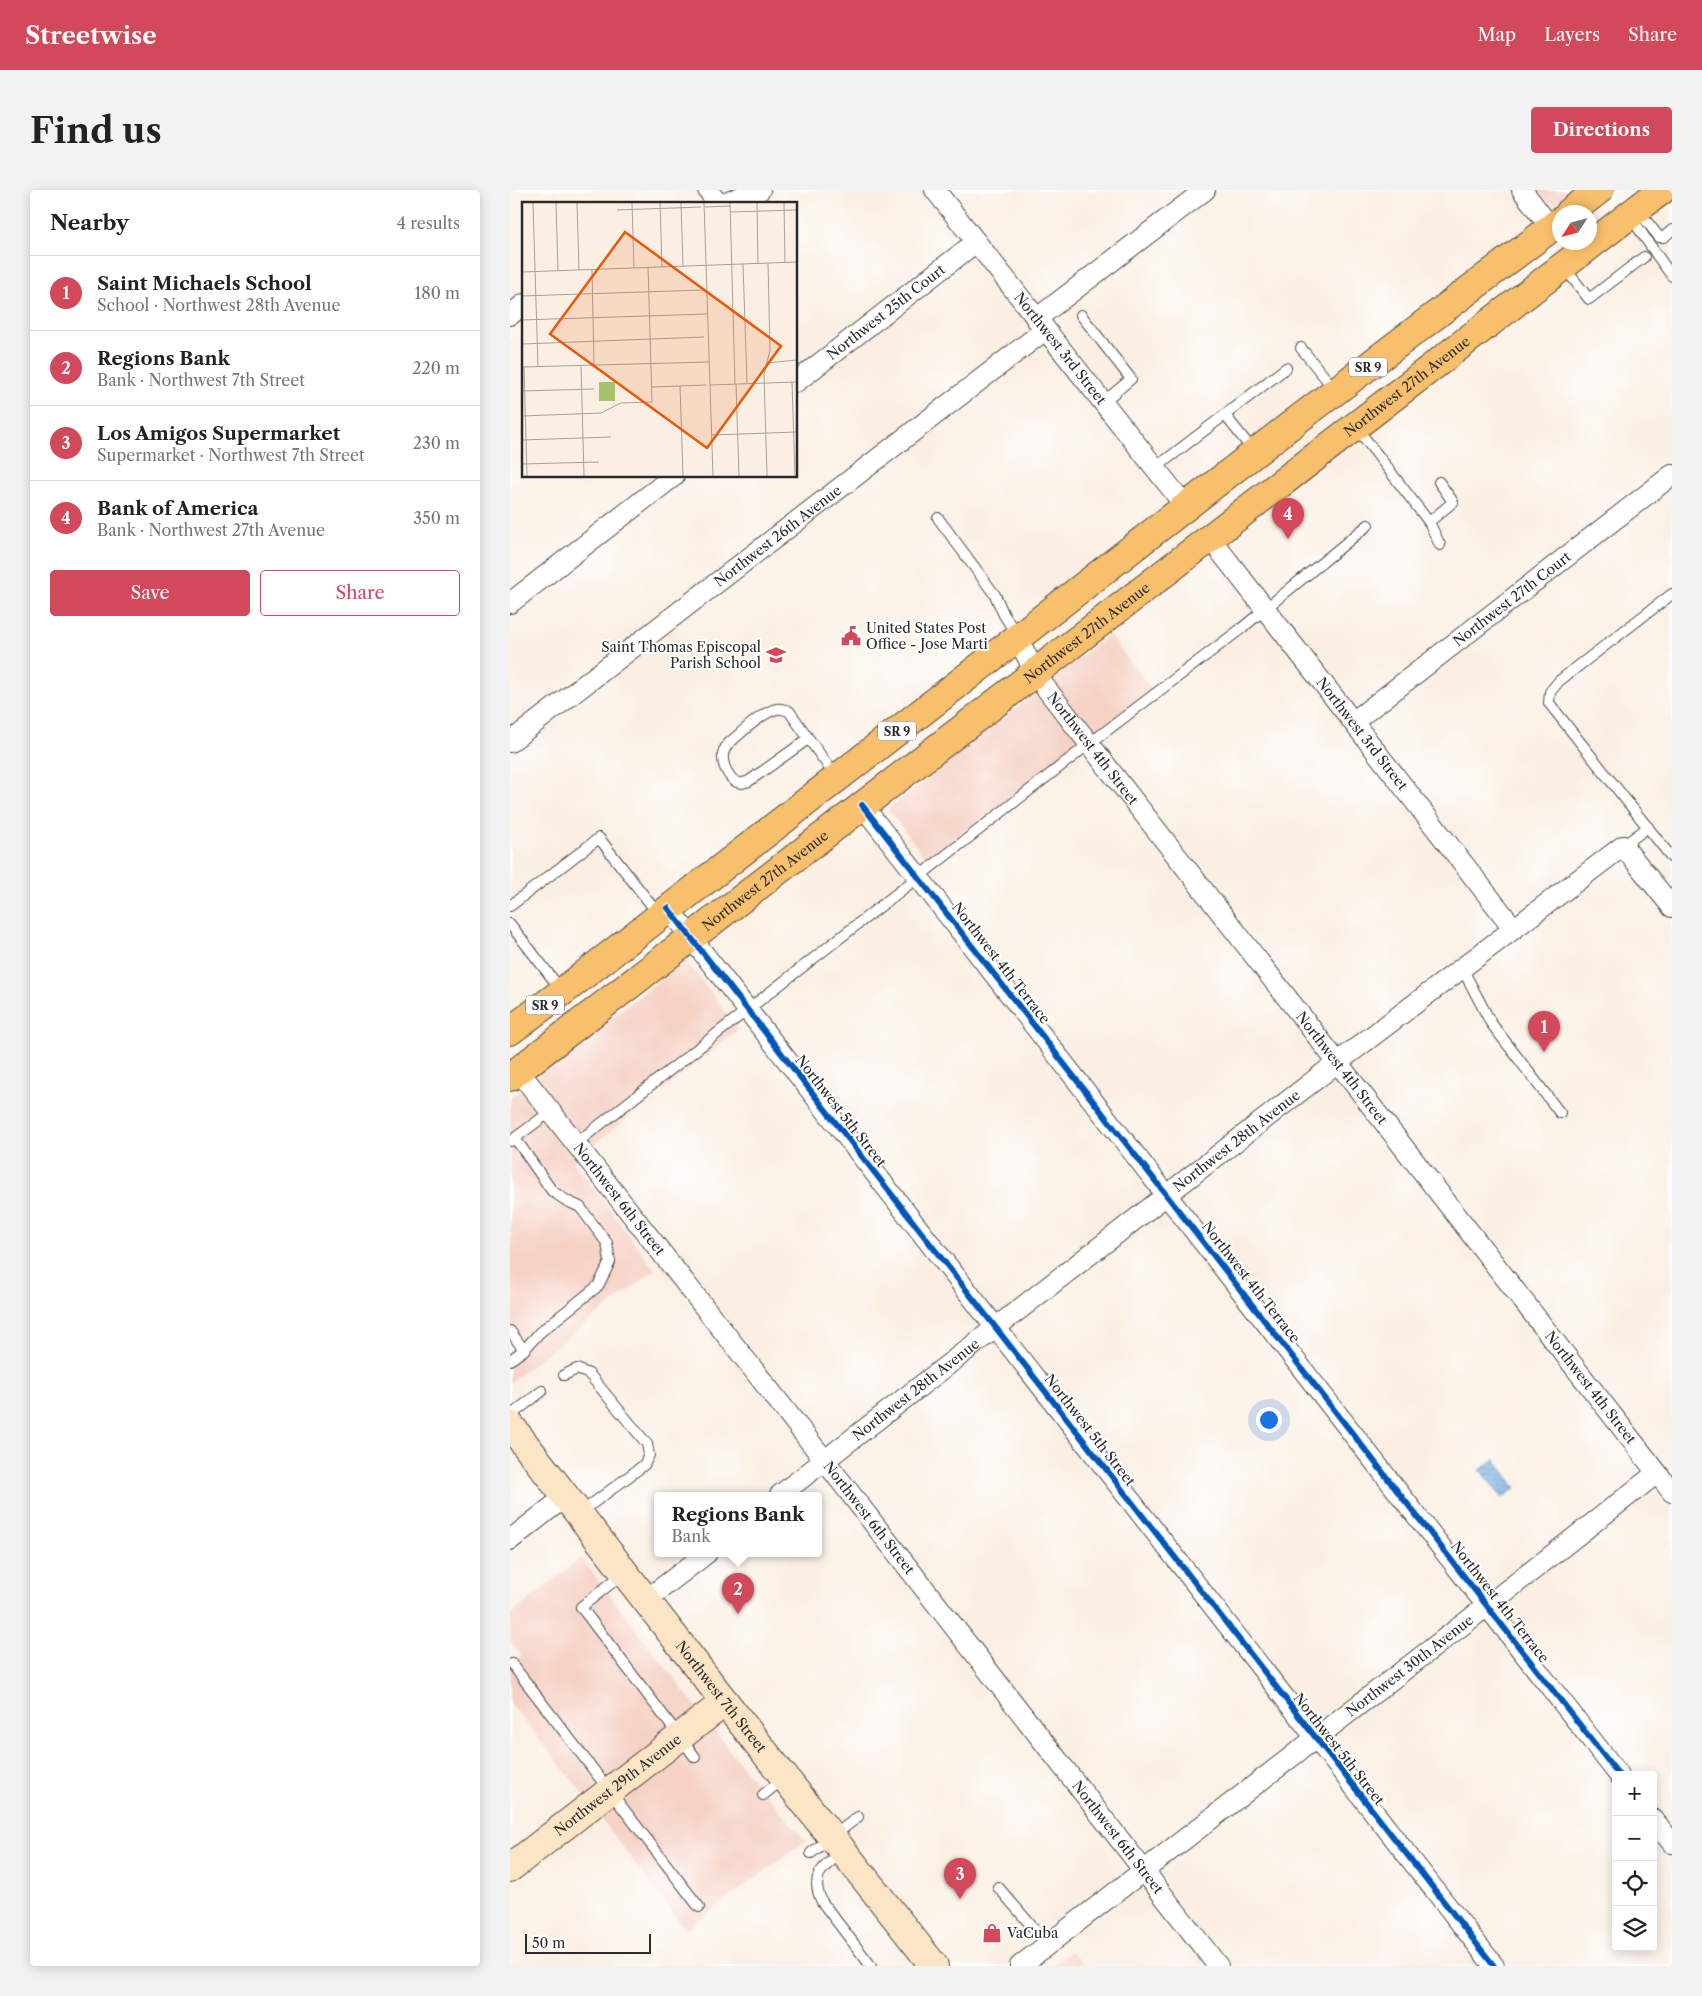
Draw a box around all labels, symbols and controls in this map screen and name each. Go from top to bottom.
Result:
text: Streetwise [25,21,157,50]
text: Map [1478,24,1516,46]
text: Layers [1544,24,1600,46]
text: Share [1628,24,1677,46]
button: Directions [1531,107,1672,153]
text: Find us [30,109,162,152]
inset map [522,202,798,478]
north arrow [1552,205,1597,250]
text: Nearby [50,210,129,235]
text: 4 results [397,213,460,233]
street label: Northwest 25th Court [823,260,949,364]
text: Saint Michaels School [97,272,312,295]
text: 1 [62,283,70,303]
text: 180 m [414,283,460,303]
street label: Northwest 3rd Street [1010,289,1110,408]
text: School · Northwest 28th Avenue [97,295,340,315]
street label: Northwest 27th Avenue [1340,332,1474,441]
text: Regions Bank [97,347,230,370]
text: 2 [61,358,71,378]
text: 220 m [412,358,460,378]
road number: SR 9 [1349,358,1387,376]
text: Bank · Northwest 7th Street [97,370,305,390]
text: Los Amigos Supermarket [97,422,340,445]
text: 3 [61,433,71,453]
text: 230 m [413,433,460,453]
text: Supermarket · Northwest 7th Street [97,445,365,465]
street label: Northwest 26th Avenue [711,481,845,590]
text: Bank of America [97,497,259,520]
pin: 4 [1272,498,1304,539]
text: 4 [61,508,71,528]
text: 350 m [413,508,460,528]
text: Bank · Northwest 27th Avenue [97,520,325,540]
street label: Northwest 27th Court [1449,548,1574,650]
button: Save [50,570,250,616]
button: Share [260,570,460,616]
street label: Northwest 27th Avenue [1020,579,1154,687]
place label: United States Post Office - Jose Marti [866,619,988,653]
public building icon: United States Post Office - Jose Marti [840,625,862,647]
place label: Saint Thomas Episcopal Parish School [601,638,761,672]
school or university icon: Saint Thomas Episcopal Parish School [765,644,787,666]
street label: Northwest 3rd Street [1313,674,1412,794]
street label: Northwest 4th Street [1043,688,1142,808]
road number: SR 9 [878,722,916,740]
street label: Northwest 27th Avenue [698,826,832,935]
street label: Northwest 4th Terrace [948,899,1054,1027]
road number: SR 9 [526,996,564,1014]
street label: Northwest 4th Street [1292,1008,1391,1128]
pin: 1 [1528,1011,1560,1052]
street label: Northwest 5th Street [792,1051,890,1171]
street label: Northwest 28th Avenue [1170,1086,1304,1196]
street label: Northwest 6th Street [570,1139,669,1259]
street label: Northwest 4th Terrace [1198,1218,1304,1346]
street label: Northwest 4th Street [1541,1327,1640,1448]
street label: Northwest 28th Avenue [849,1335,983,1444]
street label: Northwest 5th Street [1041,1370,1139,1490]
your location [1256,1407,1282,1433]
street label: Northwest 6th Street [820,1458,919,1578]
popup [654,1492,822,1557]
text: Regions Bank [672,1503,804,1526]
text: Bank [672,1526,710,1546]
street label: Northwest 4th Terrace [1447,1538,1553,1666]
pin: 2 [722,1573,754,1614]
street label: Northwest 30th Avenue [1342,1611,1477,1720]
street label: Northwest 7th Street [672,1637,770,1756]
street label: Northwest 5th Street [1290,1689,1388,1809]
street label: Northwest 29th Avenue [550,1730,685,1840]
map controls [1612,1771,1657,1951]
button: + [1612,1771,1657,1816]
street label: Northwest 6th Street [1068,1777,1167,1897]
button: − [1612,1816,1657,1861]
pin: 3 [944,1858,976,1899]
button: locate [1612,1861,1657,1906]
button: layers [1612,1906,1657,1951]
shop icon: VaCuba [981,1922,1003,1944]
place label: VaCuba [1006,1924,1059,1942]
scale bar [525,1931,651,1954]
text: 50 m [532,1934,565,1952]

